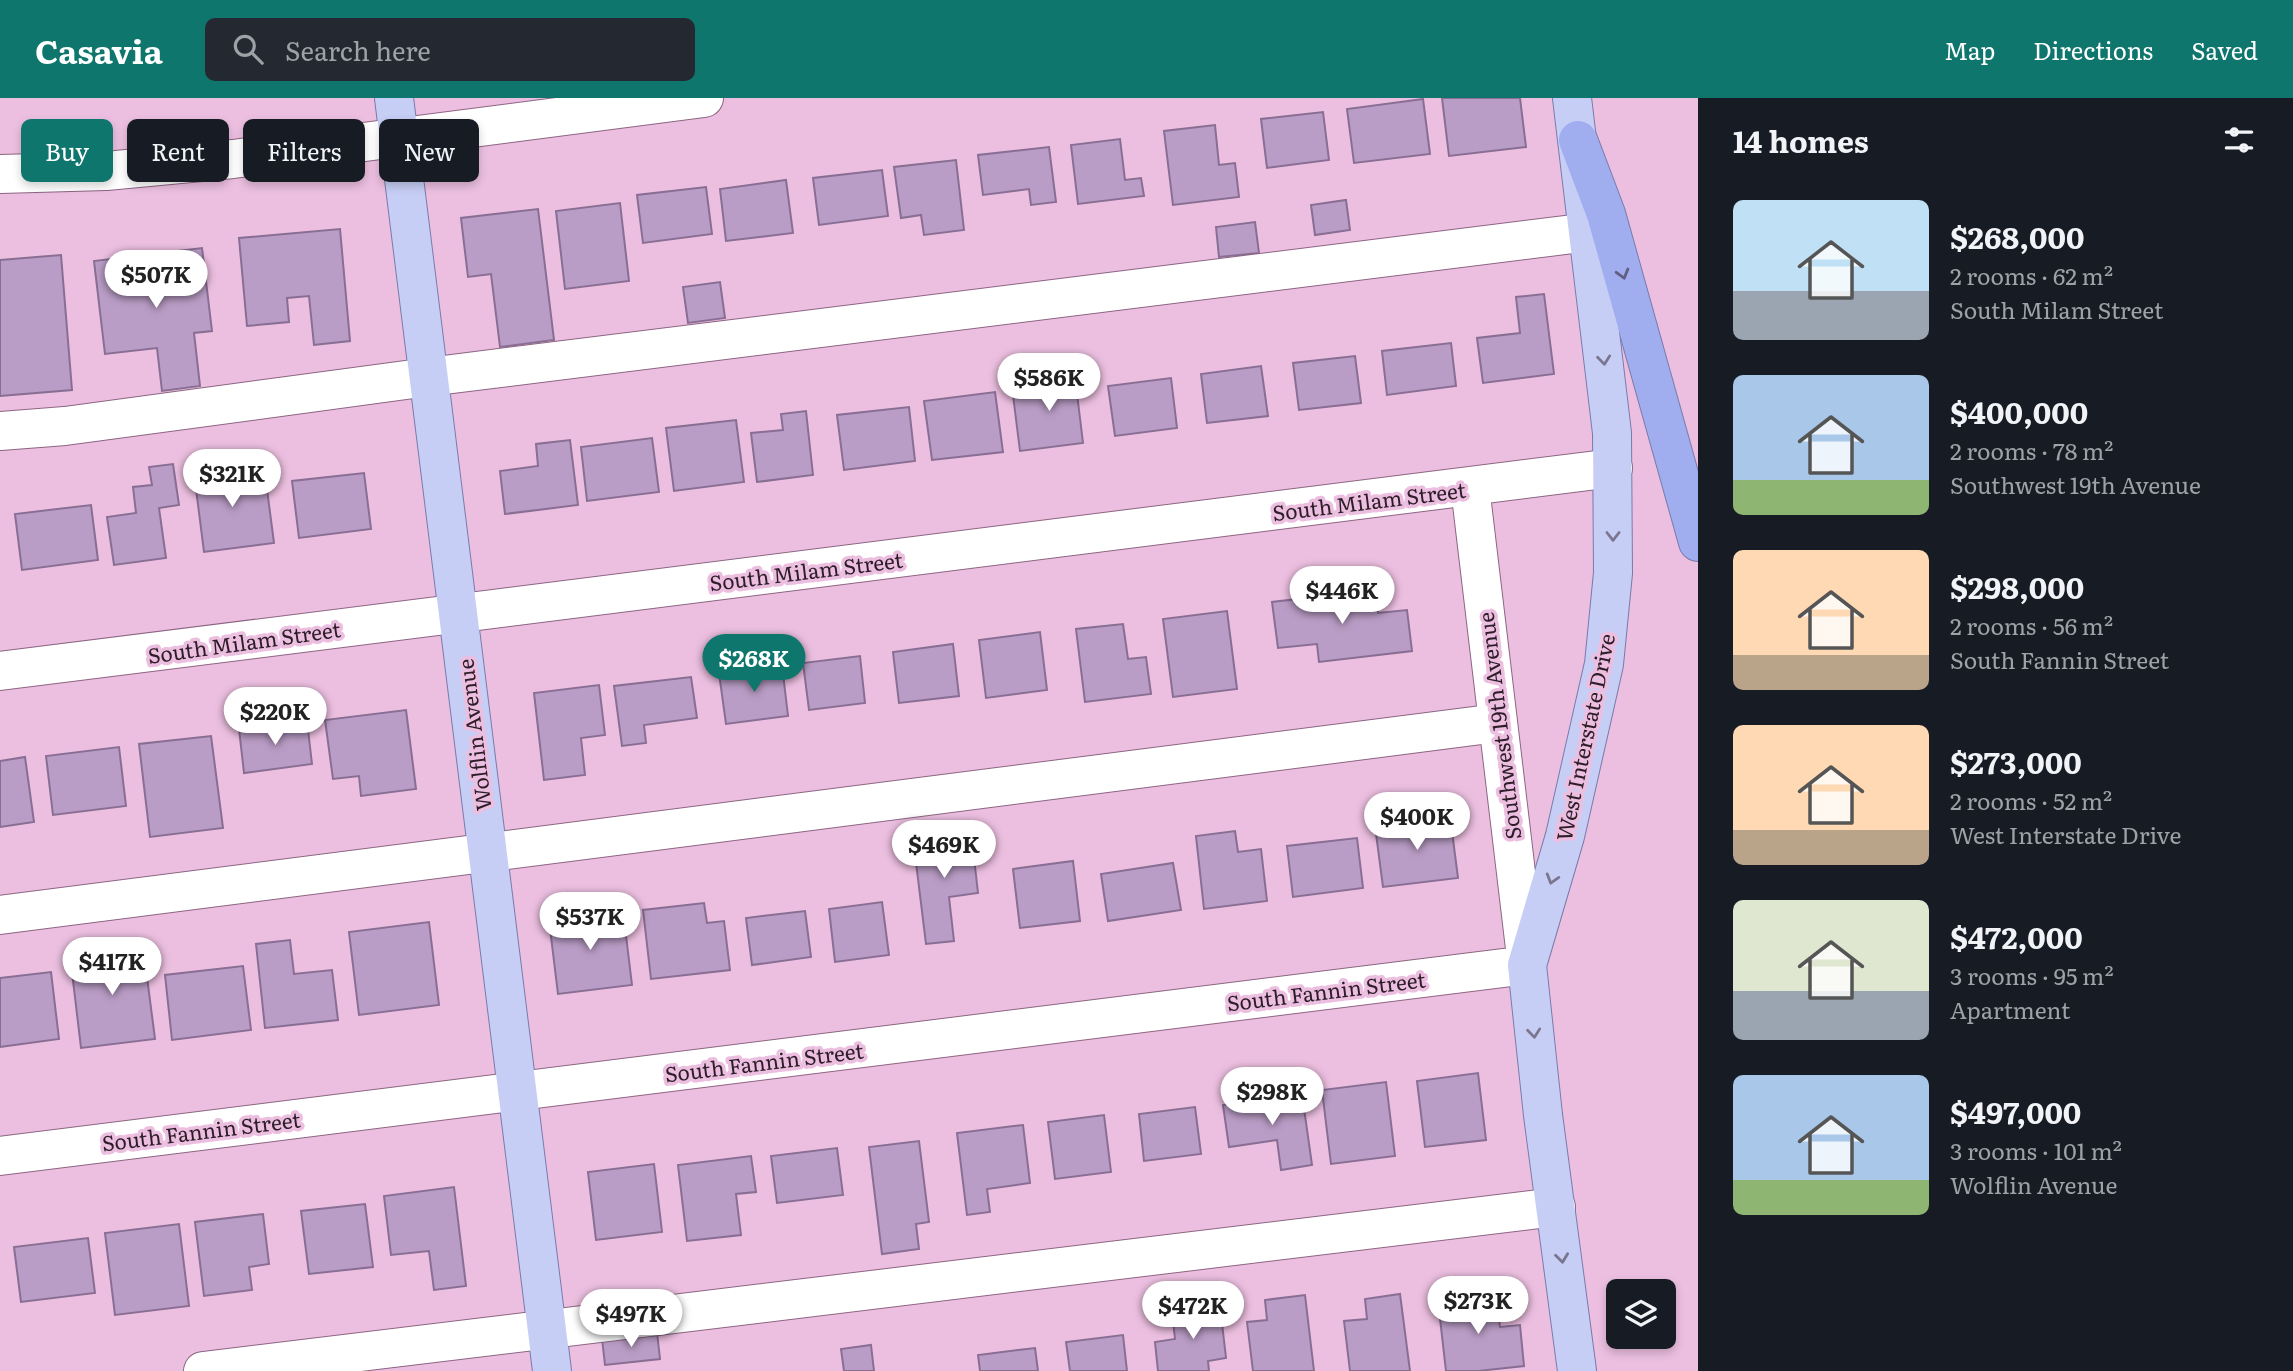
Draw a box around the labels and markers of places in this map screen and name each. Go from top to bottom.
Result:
pin: $507K [107,250,205,310]
pin: $586K [1000,354,1098,413]
pin: $321K [183,450,281,509]
pin: $446K [1293,566,1391,626]
pin: $268K [705,634,803,694]
pin: $220K [226,688,324,747]
pin: $400K [1368,792,1466,852]
pin: $469K [895,820,993,880]
pin: $537K [541,892,639,952]
pin: $417K [63,937,161,997]
pin: $298K [1223,1068,1321,1127]
pin: $273K [1429,1276,1527,1336]
pin: $472K [1144,1282,1242,1341]
pin: $497K [582,1290,680,1349]

